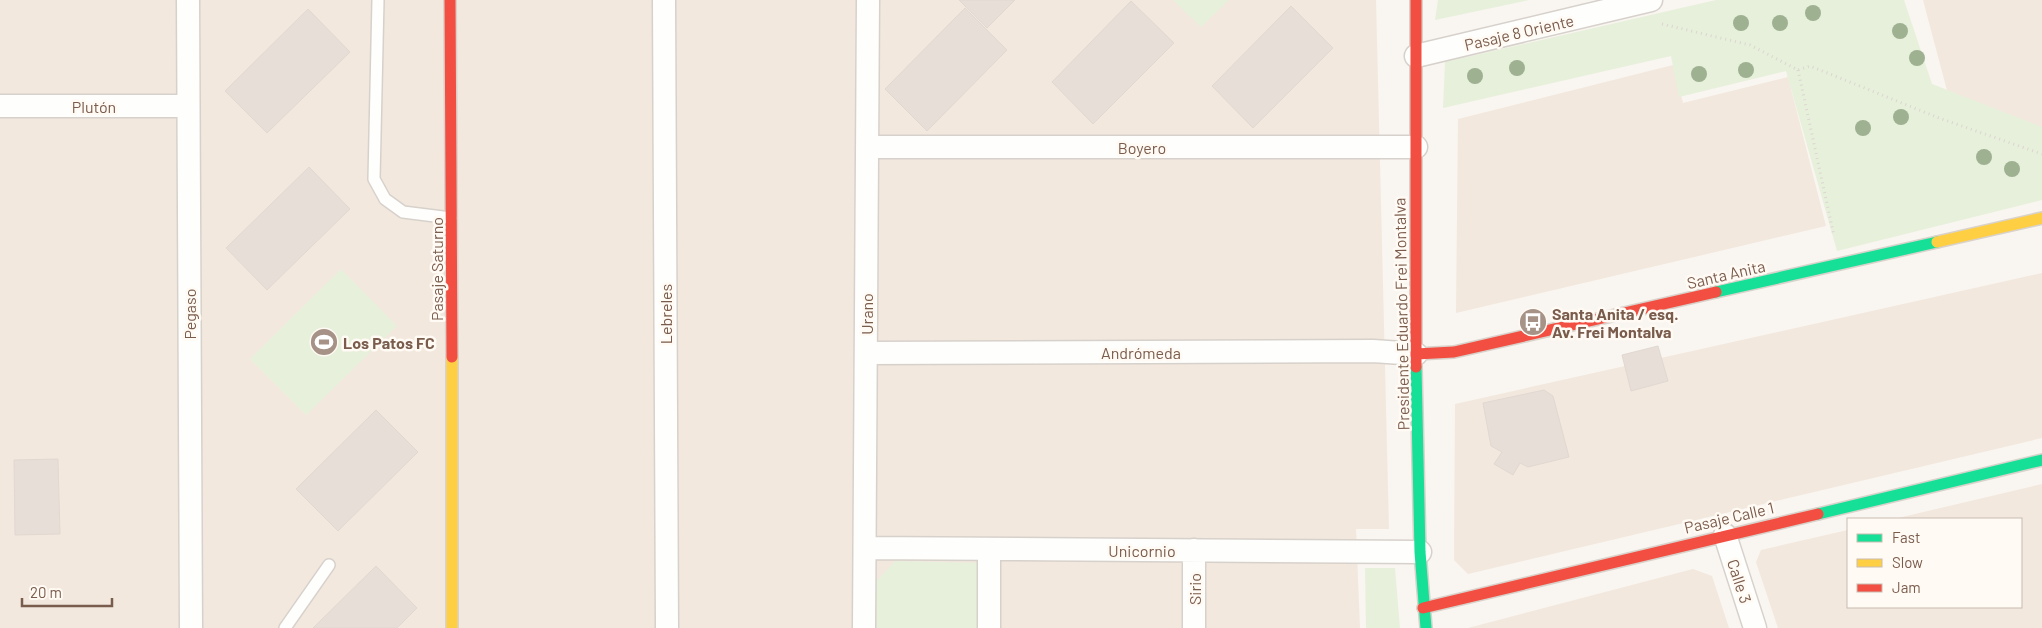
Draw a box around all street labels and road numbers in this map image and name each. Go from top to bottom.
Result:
street label: Pasaje 8 Oriente [1462,10,1576,54]
street label: Plutón [72,97,116,116]
street label: Boyero [1118,138,1166,157]
street label: Presidente Eduardo Frei Montalva [1389,198,1413,430]
street label: Pasaje Saturno [427,217,446,321]
street label: Santa Anita [1685,256,1767,292]
street label: Lebreles [656,284,675,344]
street label: Pegaso [180,289,199,339]
street label: Urano [857,293,876,335]
street label: Andrómeda [1101,343,1181,362]
street label: Pasaje Calle 1 [1682,497,1776,537]
street label: Unicornio [1108,541,1176,560]
street label: Calle 3 [1724,557,1756,605]
street label: Sirio [1185,573,1204,605]

